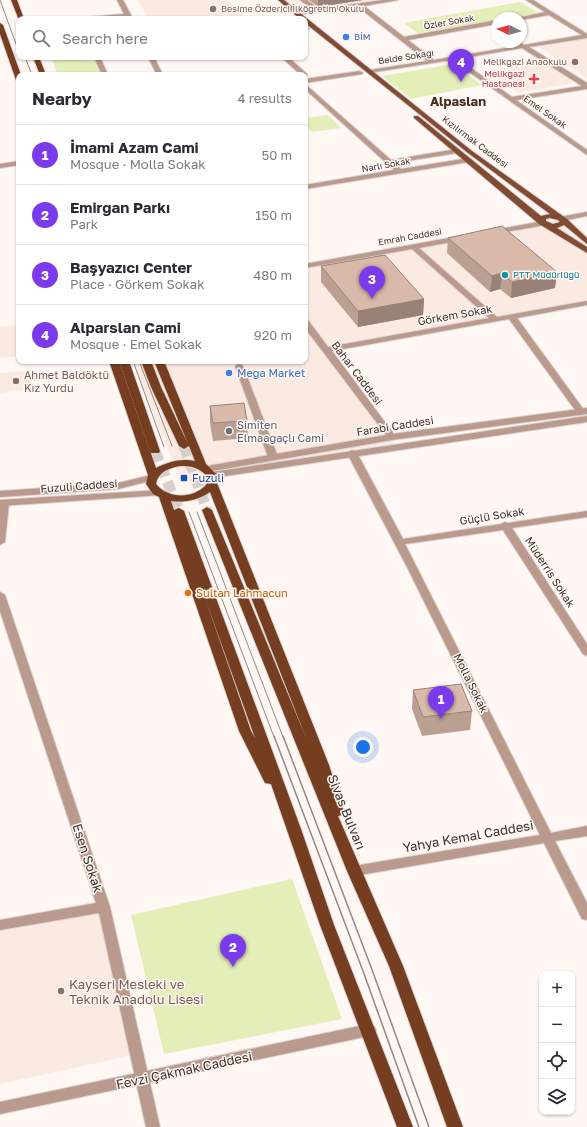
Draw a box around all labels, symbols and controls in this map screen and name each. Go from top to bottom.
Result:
place label: Besime Özderici İlköğretim Okulu [221,3,364,14]
marker: Besime Özderici İlköğretim Okulu [208,4,218,14]
street label: Özler Sokak [423,12,475,31]
north arrow [491,12,527,48]
search box [16,16,308,60]
icon: search [30,27,52,49]
text: Search here [62,29,148,47]
place label: BİM [354,31,371,42]
marker: BİM [341,32,351,42]
street label: Belde Sokağı [377,47,435,66]
pin: 4 [448,49,474,82]
place label: Melikgazi Anaokulu [483,56,567,67]
marker: Melikgazi Anaokulu [570,57,580,67]
place label: Melikgazi Hastanesi [482,68,525,89]
marker: Melikgazi Hastanesi [528,73,540,85]
text: Nearby [32,88,92,109]
text: 4 results [238,90,292,106]
district label: Alpaslan [430,93,486,109]
street label: Emel Sokak [522,93,569,130]
street label: Kızılırmak Caddesi [440,113,510,170]
text: İmami Azam Cami [70,138,199,156]
text: 1 [42,147,48,163]
text: 50 m [262,147,292,163]
street label: Narlı Sokak [361,155,411,174]
text: Mosque · Molla Sokak [70,156,206,172]
text: Emirgan Parkı [70,198,170,216]
text: 2 [41,207,49,223]
text: 150 m [255,207,292,223]
text: Park [70,216,98,232]
street label: Emrah Caddesi [377,225,443,248]
text: Başyazıcı Center [70,258,192,276]
pin: 3 [359,266,385,299]
text: 3 [41,267,49,283]
text: 480 m [253,267,292,283]
place label: PTT Müdürlüğü [513,269,580,280]
marker: PTT Müdürlüğü [500,270,510,280]
text: Place · Görkem Sokak [70,276,205,292]
street label: Görkem Sokak [417,302,493,327]
text: Alparslan Cami [70,318,181,336]
text: 4 [41,327,49,343]
text: 920 m [254,327,292,343]
text: Mosque · Emel Sokak [70,336,202,352]
street label: Bahar Caddesi [329,338,385,407]
place label: Mega Market [237,366,305,379]
place label: Ahmet Baldöktü Kız Yurdu [24,368,109,394]
marker: Mega Market [224,368,234,378]
marker: Ahmet Baldöktü Kız Yurdu [11,376,21,386]
street label: Farabi Caddesi [355,413,434,438]
place label: Simiten Elmaağaçlı Cami [237,418,324,444]
marker: Simiten Elmaağaçlı Cami [224,426,234,436]
place label: Fuzuli [192,471,224,484]
marker: Fuzuli [179,473,189,483]
street label: Fuzuli Caddesi [40,476,118,495]
street label: Güçlü Sokak [459,504,525,527]
street label: Müderris Sokak [523,534,578,609]
place label: Sultan Lahmacun [196,586,288,599]
marker: Sultan Lahmacun [183,588,193,598]
street label: Molla Sokak [452,651,491,715]
pin: 1 [428,686,454,719]
your location [353,737,373,757]
street label: Sivas Bulvarı [325,772,369,852]
street label: Yahya Kemal Caddesi [401,817,535,855]
street label: Esen Sokak [69,821,107,895]
pin: 2 [220,934,246,967]
map controls [539,971,575,1115]
button: + [539,971,575,1007]
place label: Kayseri Mesleki ve Teknik Anadolu Lisesi [69,976,204,1007]
marker: Kayseri Mesleki ve Teknik Anadolu Lisesi [56,986,66,996]
button: − [539,1007,575,1043]
button: locate [539,1043,575,1079]
street label: Fevzi Çakmak Caddesi [115,1048,253,1092]
button: layers [539,1079,575,1115]

